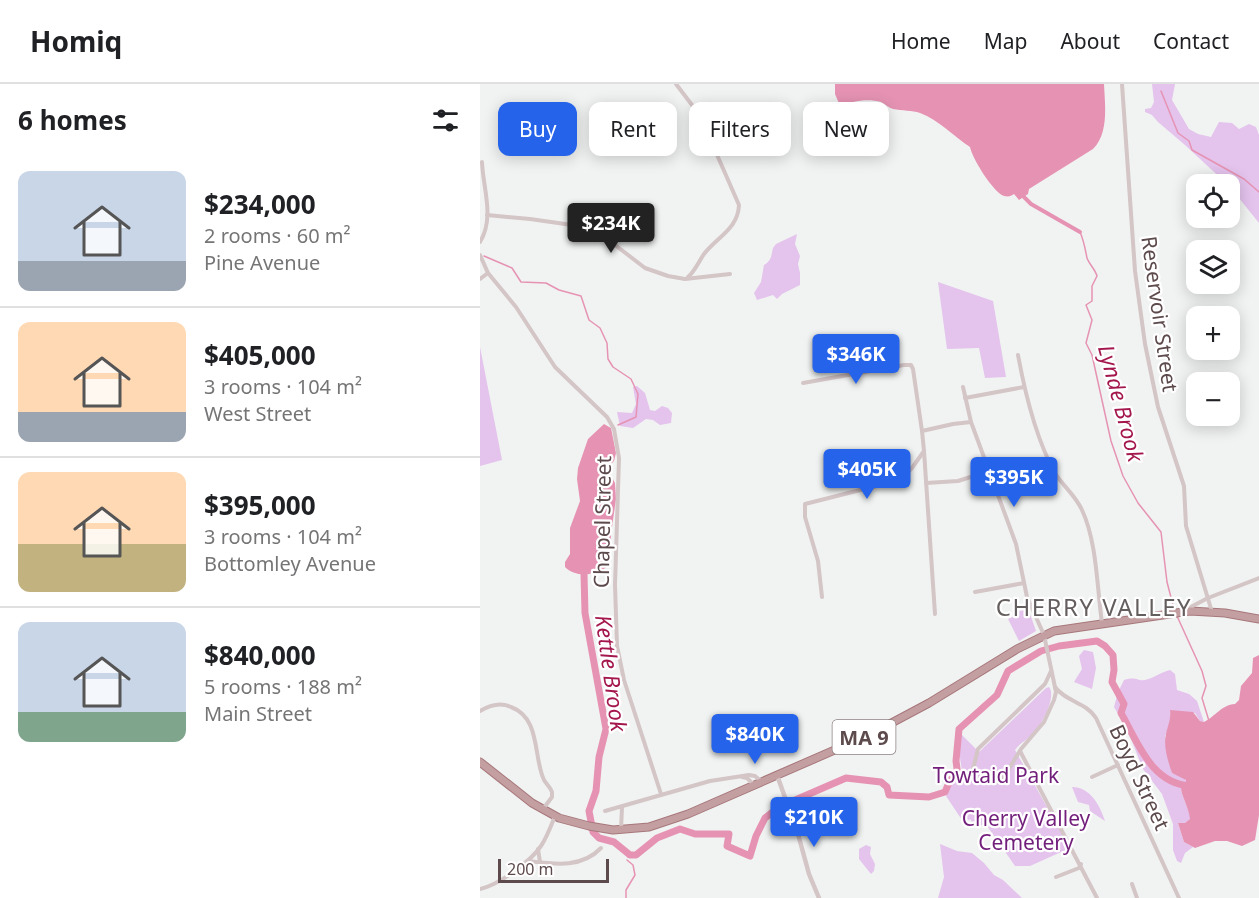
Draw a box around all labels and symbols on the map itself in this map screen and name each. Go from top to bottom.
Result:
pin: $234K [569,203,653,254]
street label: Reservoir Street [1135,234,1185,394]
pin: $346K [814,334,898,385]
water label: Lynde Brook [1092,341,1152,466]
pin: $405K [825,449,909,500]
street label: Chapel Street [587,455,617,588]
pin: $395K [972,457,1056,508]
district label: CHERRY VALLEY [996,590,1192,623]
water label: Kettle Brook [589,613,635,734]
pin: $840K [713,714,797,765]
road number: MA 9 [832,720,896,754]
street label: Boyd Street [1103,720,1177,835]
park label: Towtaid Park [933,761,1060,789]
pin: $210K [772,797,856,848]
park label: Cherry Valley Cemetery [962,804,1091,856]
scale bar [498,856,609,884]

